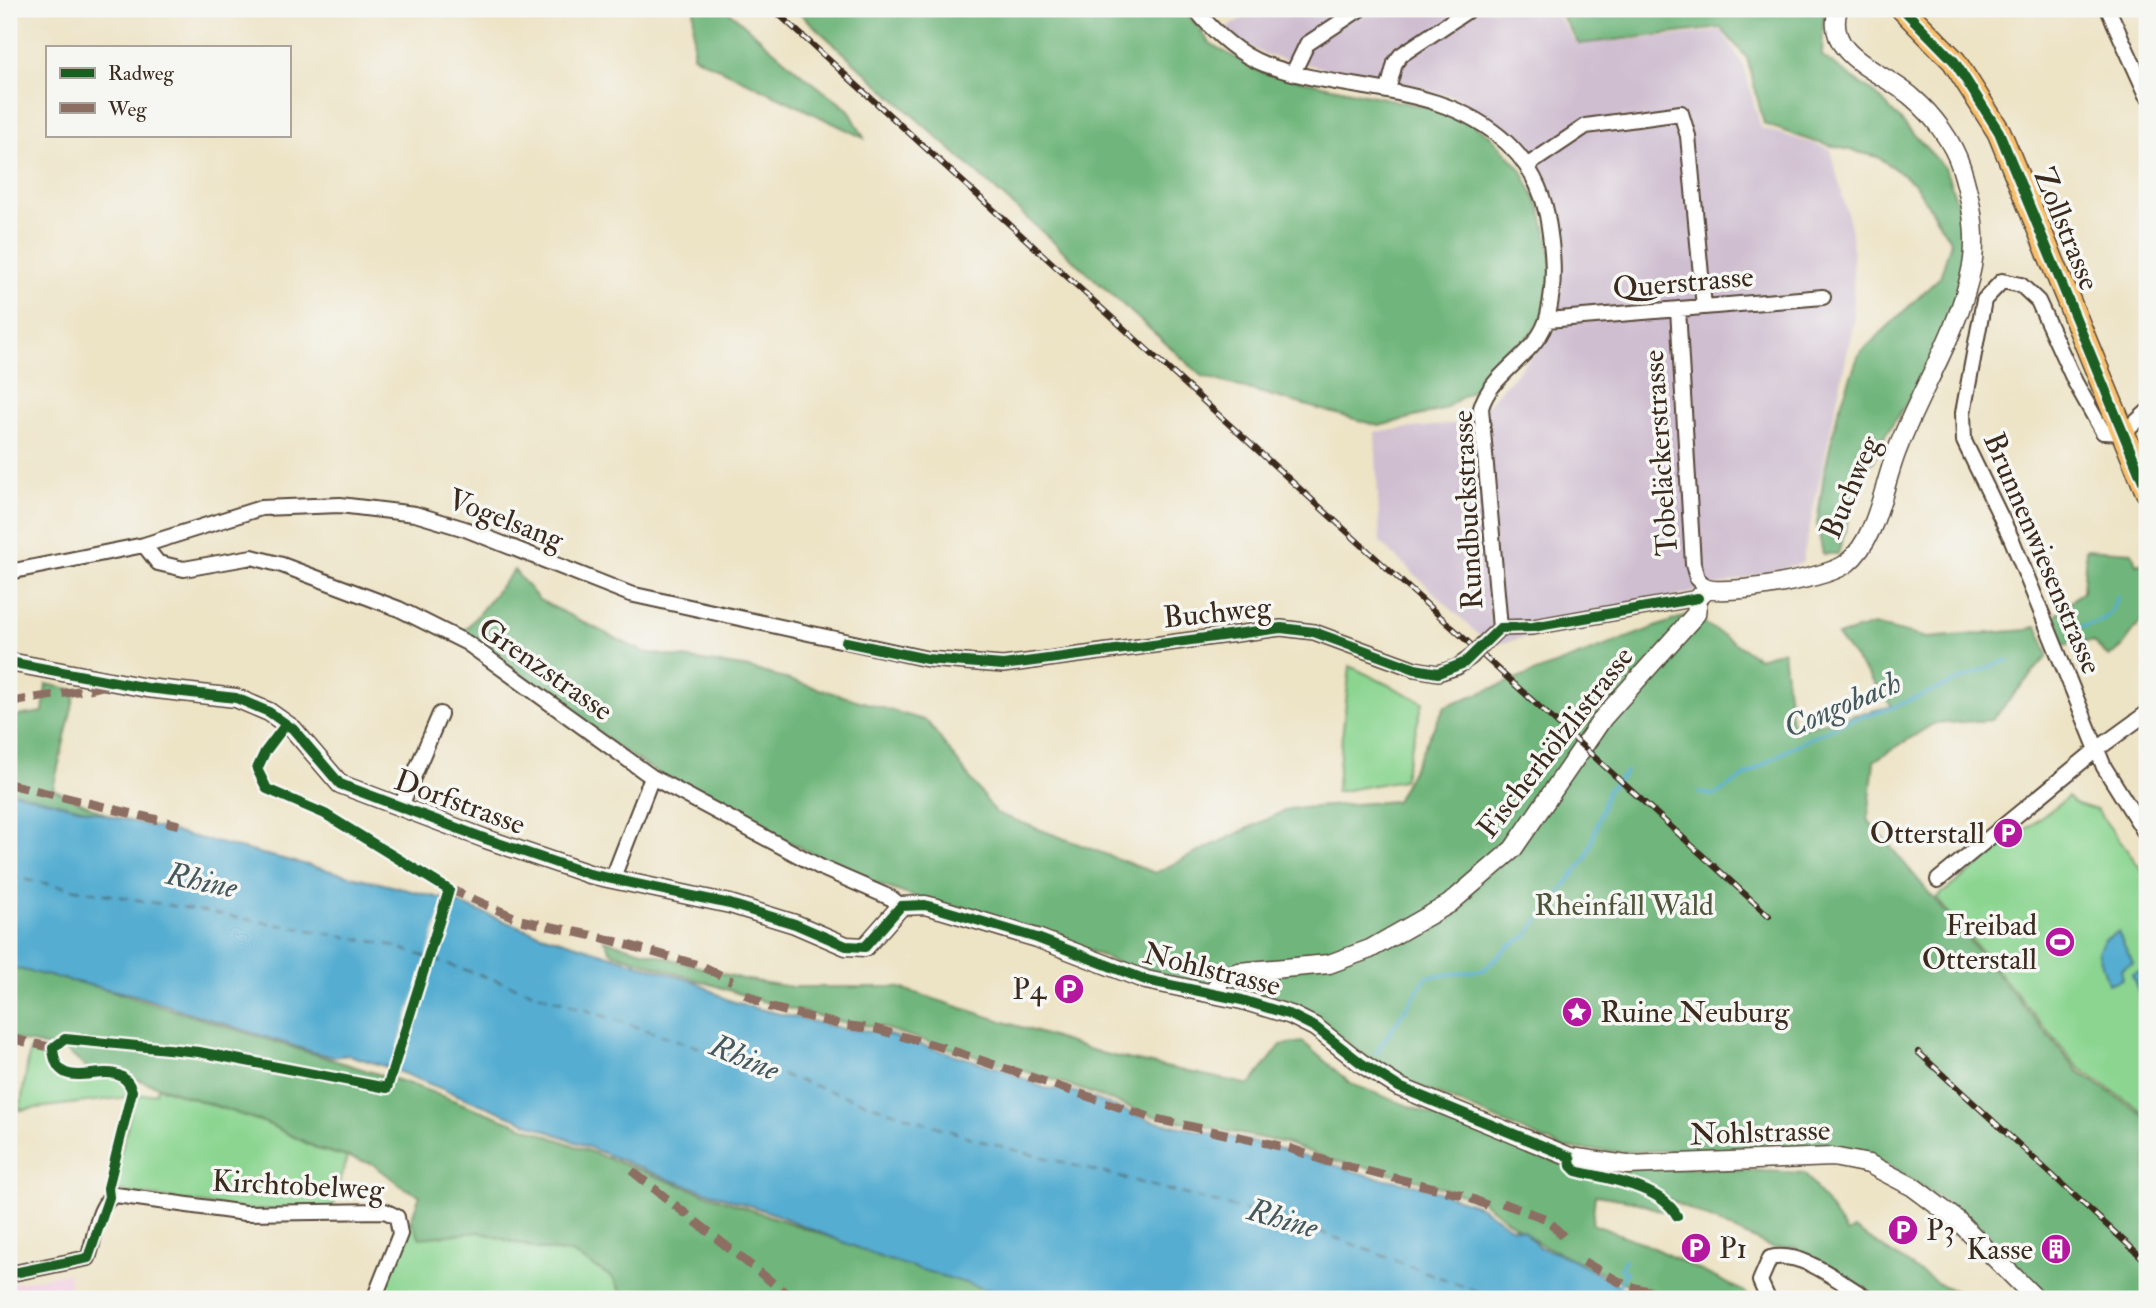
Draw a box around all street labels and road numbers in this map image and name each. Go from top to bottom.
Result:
street label: Zollstrasse [2025,163,2108,296]
street label: Querstrasse [1611,258,1755,307]
street label: Tobeläckerstrasse [1635,349,1686,557]
street label: Rundbuckstrasse [1444,409,1491,611]
street label: Brunnenwiesenstrasse [1975,427,2110,679]
street label: Buchweg [1812,429,1889,544]
street label: Vogelsang [443,481,570,559]
street label: Buchweg [1161,588,1274,637]
street label: Grenzstrasse [471,610,620,729]
street label: Fischerhölzlistrasse [1469,639,1642,845]
street label: Dorfstrasse [389,762,530,843]
street label: Nohlstrasse [1139,935,1285,1004]
street label: Nohlstrasse [1689,1112,1831,1153]
street label: Kirchtobelweg [211,1163,386,1209]

